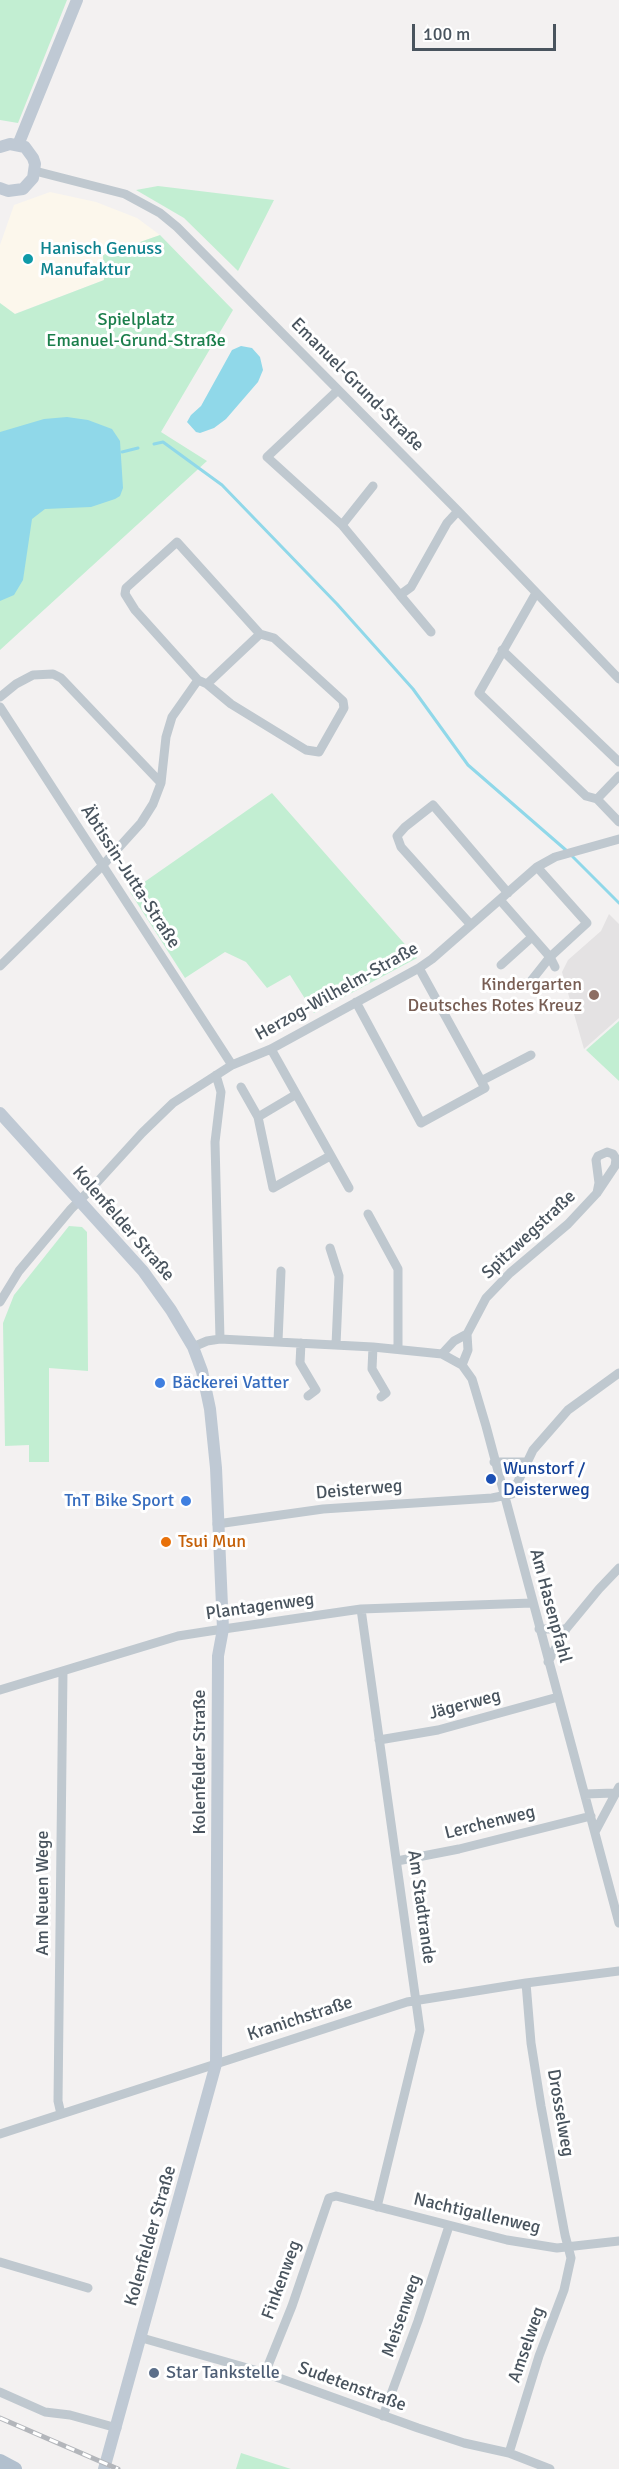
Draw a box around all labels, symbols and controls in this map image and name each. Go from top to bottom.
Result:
scale bar [415,12,559,50]
text: 100 m [423,23,470,45]
place label: Hanisch Genuss Manufaktur [40,238,162,280]
marker: Hanisch Genuss Manufaktur [21,252,35,266]
park label: Spielplatz Emanuel-Grund-Straße [46,309,226,352]
street label: Emanuel-Grund-Straße [286,314,428,456]
street label: Äbtissin-Jutta-Straße [76,801,184,953]
street label: Herzog-Wilhelm-Straße [252,938,422,1046]
place label: Kindergarten Deutsches Rotes Kreuz [408,974,582,1016]
marker: Kindergarten Deutsches Rotes Kreuz [587,988,601,1002]
street label: Kolenfelder Straße [67,1162,179,1286]
street label: Spitzwegstraße [478,1186,580,1284]
place label: Bäckerei Vatter [172,1372,289,1394]
marker: Bäckerei Vatter [153,1376,167,1390]
place label: Wunstorf / Deisterweg [503,1458,590,1500]
marker: Wunstorf / Deisterweg [484,1472,498,1486]
street label: Deisterweg [315,1475,403,1505]
place label: TnT Bike Sport [64,1490,174,1512]
marker: TnT Bike Sport [179,1494,193,1508]
place label: Tsui Mun [178,1531,246,1553]
marker: Tsui Mun [159,1535,173,1549]
street label: Am Hasenpfahl [524,1547,576,1665]
street label: Plantagenweg [204,1589,316,1625]
street label: Jägerweg [427,1685,503,1725]
street label: Kolenfelder Straße [189,1689,211,1835]
street label: Lerchenweg [443,1801,537,1845]
street label: Am Neuen Wege [32,1830,54,1956]
street label: Am Stadtrande [402,1849,440,1965]
street label: Kranichstraße [245,1992,355,2046]
street label: Drosselweg [542,2068,578,2158]
street label: Kolenfelder Straße [121,2163,181,2309]
street label: Nachtigallenweg [411,2189,543,2239]
street label: Finkenweg [258,2238,306,2322]
street label: Meisenweg [378,2272,426,2360]
street label: Amselweg [504,2304,550,2386]
street label: Sudetenstraße [295,2357,409,2417]
place label: Star Tankstelle [166,2362,280,2384]
marker: Star Tankstelle [147,2366,161,2380]

